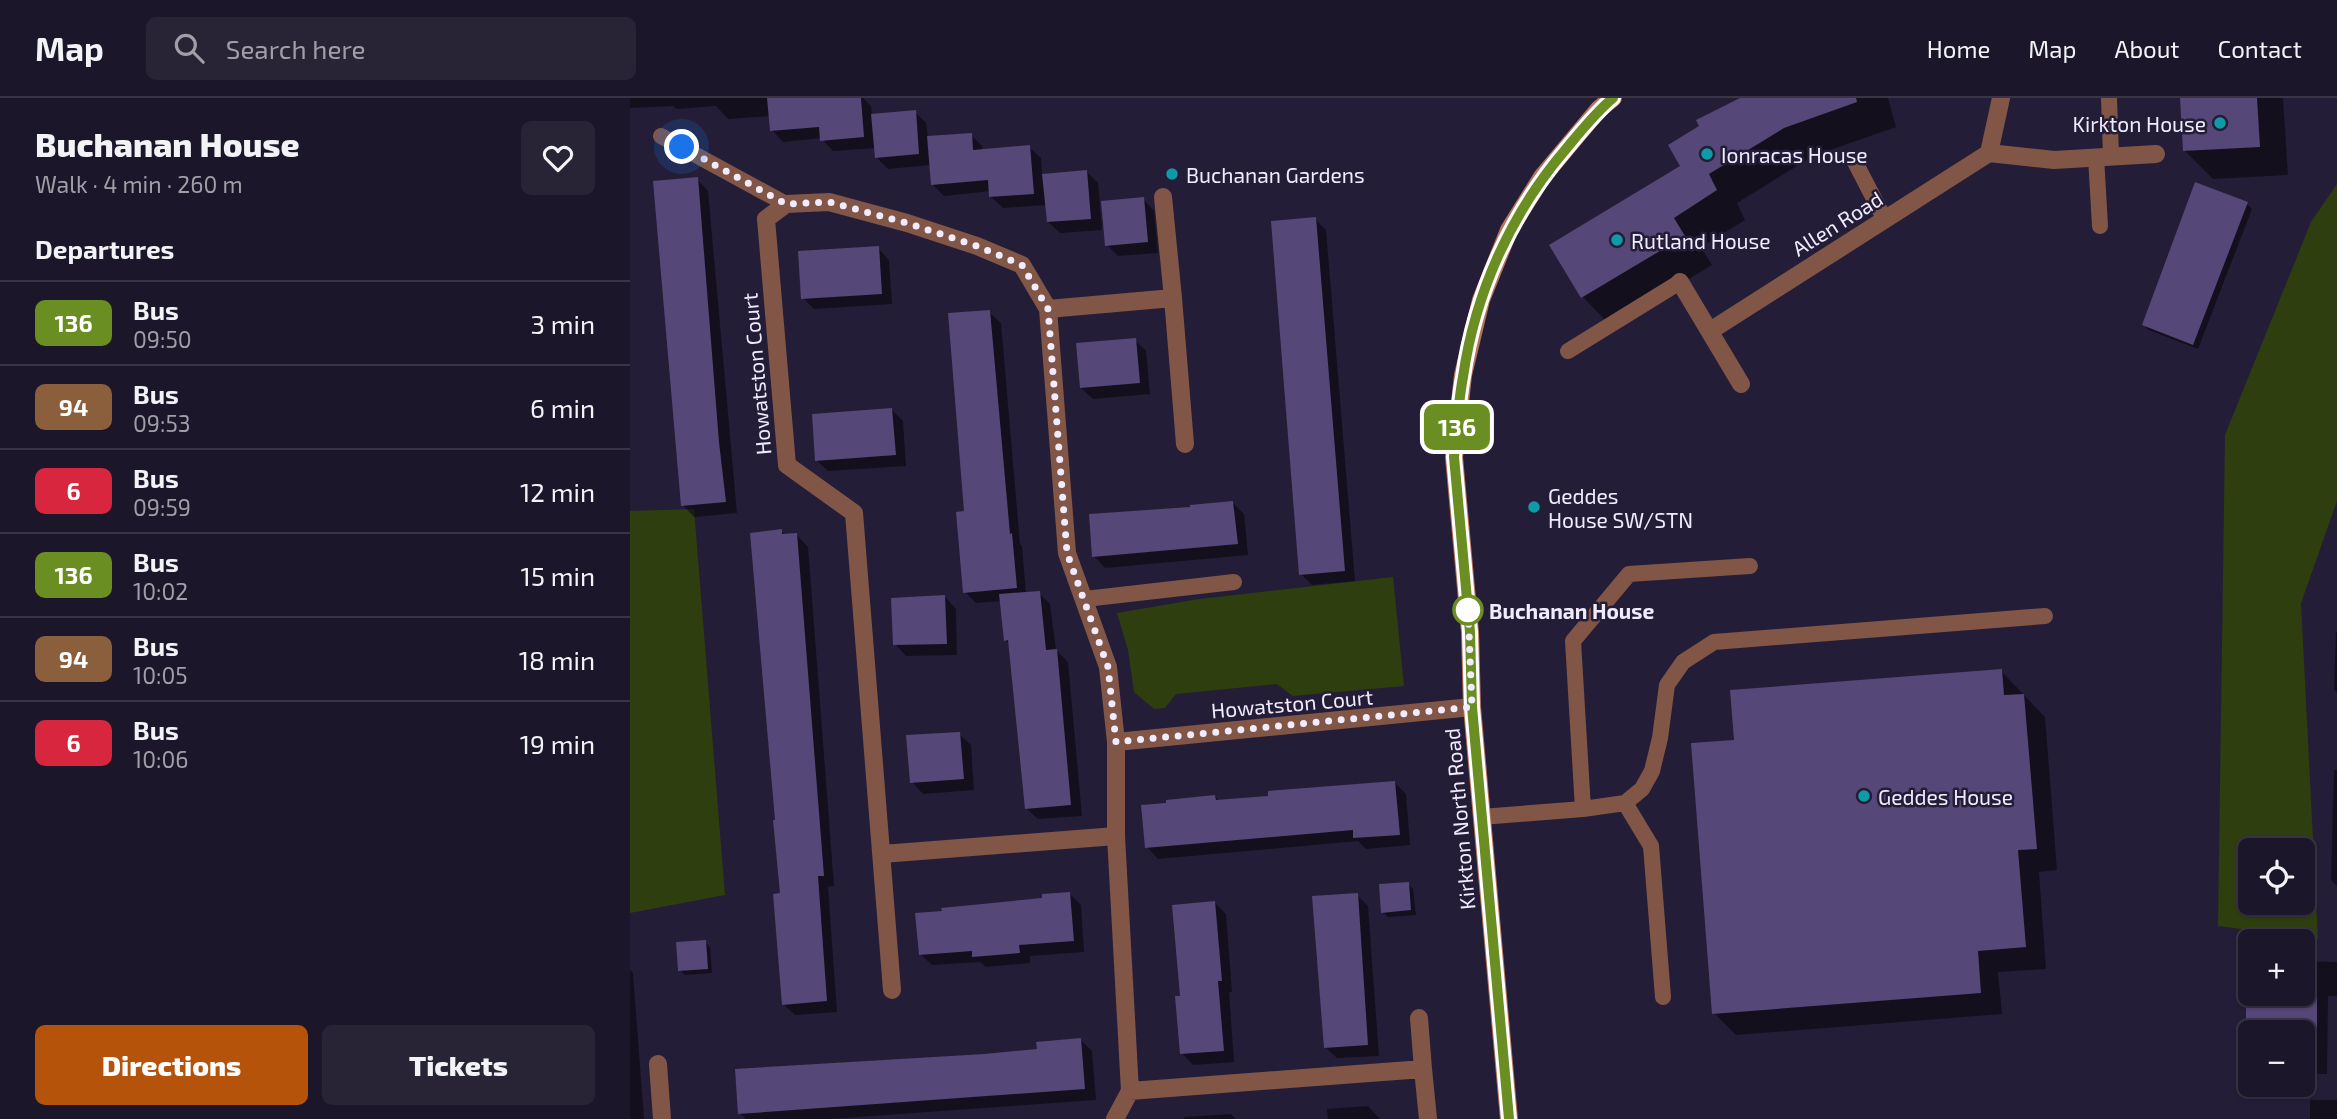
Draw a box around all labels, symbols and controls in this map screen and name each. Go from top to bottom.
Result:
search box [146,17,636,80]
text: Map [35,28,104,68]
icon: search [170,29,208,67]
text: Search here [226,33,365,64]
text: Home [1927,34,1990,63]
text: Map [2028,34,2076,63]
text: About [2114,34,2180,63]
text: Contact [2218,34,2302,63]
place label: Kirkton House [2073,111,2206,136]
marker: Kirkton House [2212,115,2228,131]
button: heart [521,121,595,195]
text: Buchanan House [35,124,300,164]
your location [664,129,699,164]
place label: Ionracas House [1721,142,1868,167]
marker: Ionracas House [1699,146,1715,162]
place label: Buchanan Gardens [1186,162,1365,187]
marker: Buchanan Gardens [1164,166,1180,182]
text: Walk · 4 min · 260 m [35,170,243,198]
street label: Allen Road [1787,185,1887,261]
place label: Rutland House [1631,228,1771,253]
marker: Rutland House [1609,232,1625,248]
text: Departures [35,233,174,264]
street label: Howatston Court [736,292,776,456]
text: Bus [133,294,179,325]
text: 136 [54,308,93,337]
text: 3 min [530,308,595,339]
text: 09:50 [133,325,192,353]
text: Bus [133,378,179,409]
text: 94 [59,392,88,421]
text: 6 min [530,392,595,423]
line badge: 136 [1417,404,1497,450]
text: 09:53 [133,409,191,437]
text: 136 [1438,412,1476,441]
text: Bus [133,462,179,493]
text: 6 [66,476,81,505]
text: 12 min [520,476,595,507]
place label: Geddes House SW/STN [1548,483,1693,532]
text: 09:59 [133,493,191,521]
marker: Geddes House SW/STN [1526,499,1542,515]
text: Bus [133,546,179,577]
text: 136 [54,560,93,589]
text: 15 min [521,560,595,591]
text: 10:02 [133,577,188,605]
marker: Buchanan House [1453,595,1483,625]
place label: Buchanan House [1489,598,1654,623]
text: Bus [133,630,179,661]
text: 94 [59,644,88,673]
text: 18 min [519,644,595,675]
text: 10:05 [133,661,188,689]
street label: Howatston Court [1210,683,1374,723]
text: Bus [133,714,179,745]
street label: Kirkton North Road [1439,727,1479,911]
text: 6 [66,728,81,757]
text: 19 min [520,728,595,759]
text: 10:06 [133,745,188,773]
place label: Geddes House [1878,784,2013,809]
marker: Geddes House [1856,788,1872,804]
map controls [2238,838,2315,1097]
button: locate [2238,838,2315,915]
button: + [2238,929,2315,1006]
button: − [2238,1020,2315,1097]
button: Directions [35,1025,308,1105]
button: Tickets [322,1025,595,1105]

